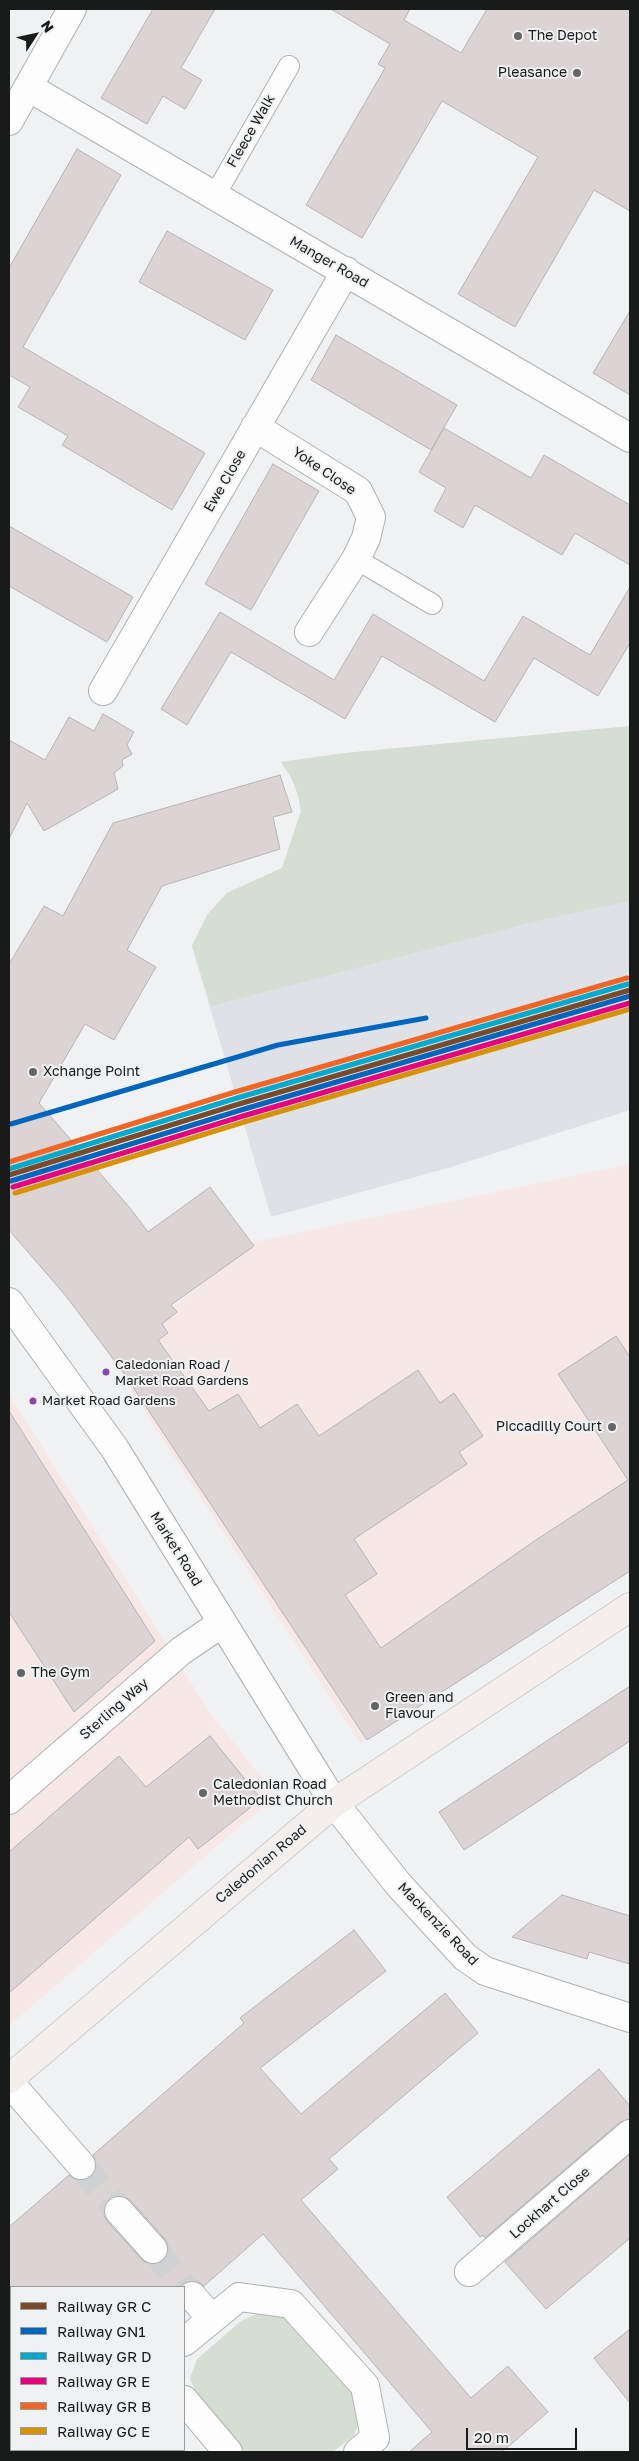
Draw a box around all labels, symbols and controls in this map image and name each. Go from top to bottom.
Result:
north arrow [10,10,60,60]
text: N [38,17,58,35]
place label: The Depot [528,28,597,44]
marker: The Depot [512,30,524,42]
place label: Pleasance [498,65,567,81]
marker: Pleasance [571,67,583,79]
street label: Fleece Walk [223,92,279,170]
street label: Manger Road [286,233,372,291]
street label: Yoke Close [289,444,359,498]
street label: Ewe Close [200,447,250,515]
place label: Xchange Point [43,1064,140,1080]
marker: Xchange Point [27,1066,39,1078]
place label: Caledonian Road / Market Road Gardens [115,1357,249,1388]
marker: Caledonian Road / Market Road Gardens [101,1367,111,1377]
place label: Market Road Gardens [42,1393,176,1409]
marker: Market Road Gardens [28,1396,38,1406]
place label: Piccadilly Court [496,1419,602,1435]
marker: Piccadilly Court [606,1421,618,1433]
street label: Market Road [146,1509,206,1589]
place label: The Gym [31,1665,90,1681]
marker: The Gym [15,1667,27,1679]
street label: Sterling Way [76,1675,152,1743]
place label: Green and Flavour [385,1690,454,1722]
marker: Green and Flavour [369,1700,381,1712]
place label: Caledonian Road Methodist Church [213,1777,333,1810]
marker: Caledonian Road Methodist Church [197,1787,209,1799]
street label: Caledonian Road [212,1821,310,1907]
street label: Mackenzie Road [394,1879,482,1969]
street label: Lockhart Close [506,2164,594,2242]
legend [10,2286,185,2451]
text: Railway GR C [57,2297,151,2315]
text: Railway GN1 [57,2322,146,2340]
text: Railway GR D [57,2347,151,2365]
text: Railway GR E [57,2372,150,2390]
text: Railway GR B [57,2397,151,2415]
scale bar [469,2418,580,2450]
text: Railway GC E [57,2422,150,2440]
text: 20 m [474,2428,509,2446]

